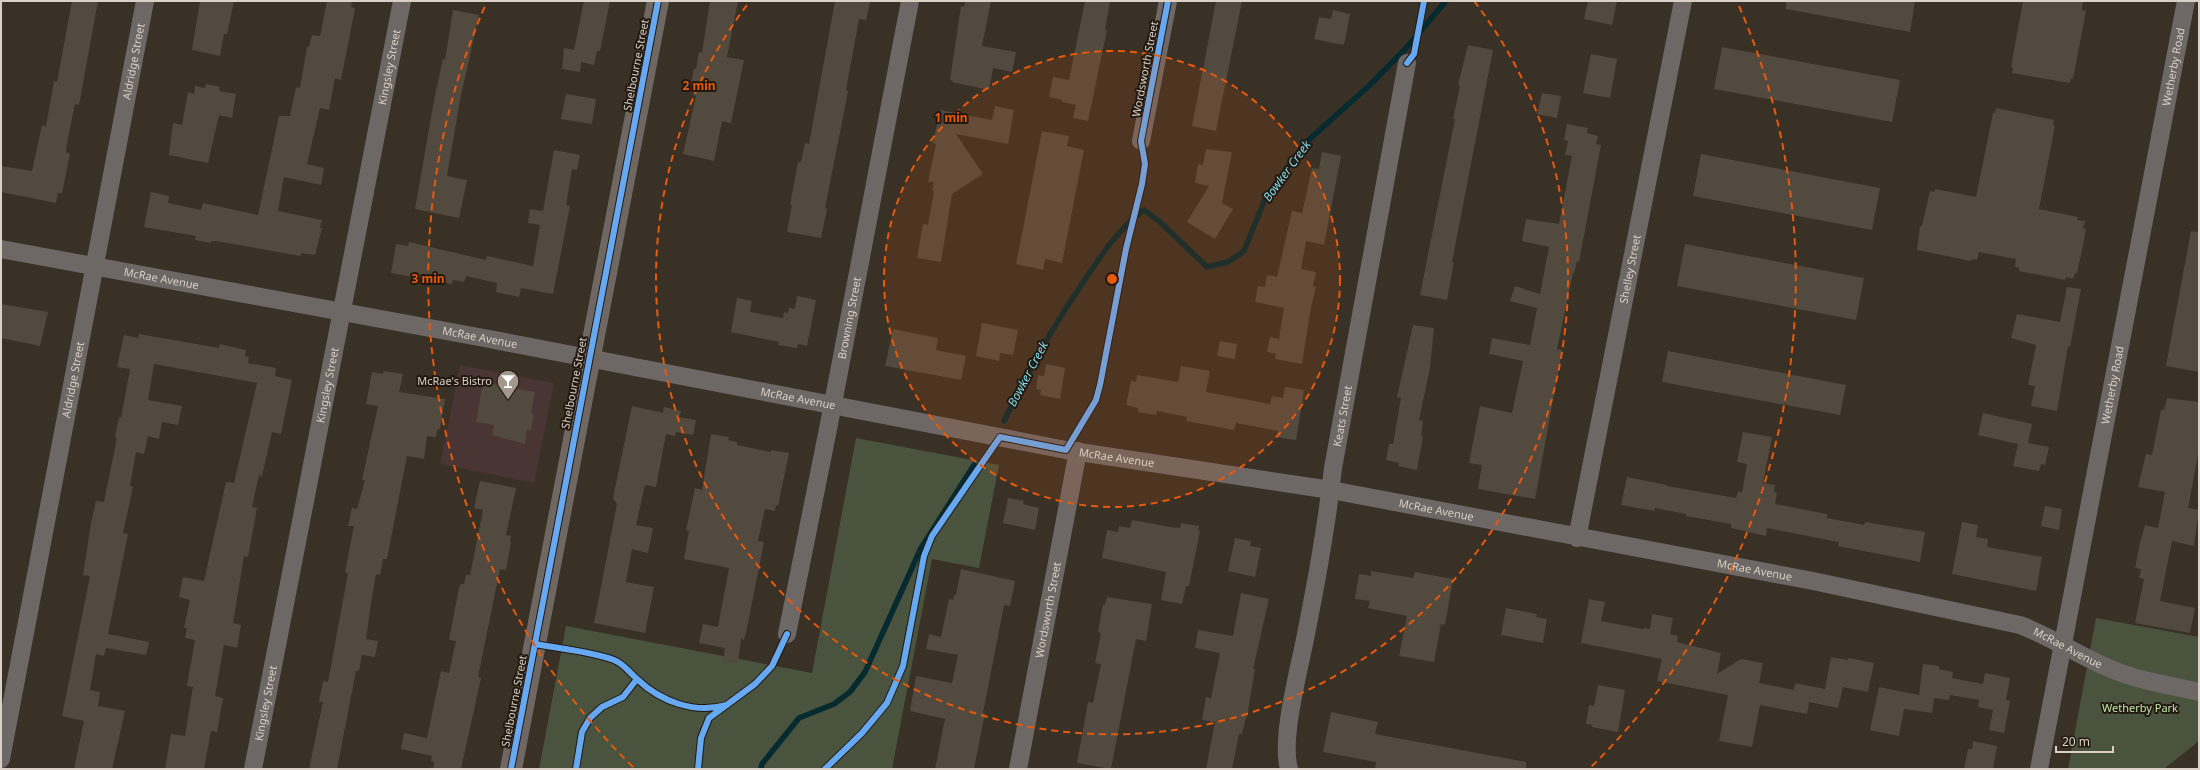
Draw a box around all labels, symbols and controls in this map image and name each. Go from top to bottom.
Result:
street label: Shelbourne Street [619,18,652,112]
street label: Wordsworth Street [1128,20,1161,118]
street label: Aldridge Street [118,22,148,101]
street label: Wetherby Road [2158,26,2188,107]
street label: Kingsley Street [374,28,403,106]
text: 2 min [682,77,716,94]
text: 1 min [934,109,968,126]
water label: Bowker Creek [1259,136,1315,205]
street label: Shelley Street [1615,233,1644,305]
street label: McRae Avenue [123,264,200,292]
text: 3 min [411,270,445,287]
centre of rings [1105,272,1119,286]
street label: Browning Street [834,276,864,360]
street label: McRae Avenue [441,322,519,351]
street label: Shelbourne Street [557,336,590,430]
water label: Bowker Creek [1003,337,1052,409]
street label: Aldridge Street [58,340,87,419]
street label: Wetherby Road [2097,345,2127,425]
street label: Kingsley Street [312,346,342,424]
bar icon: McRae's Bistro [495,368,521,401]
place label: McRae's Bistro [417,373,492,388]
street label: McRae Avenue [759,383,837,413]
street label: Keats Street [1329,384,1355,448]
street label: McRae Avenue [1078,444,1155,470]
street label: McRae Avenue [1398,495,1475,524]
street label: McRae Avenue [1716,555,1794,584]
street label: Wordsworth Street [1031,560,1064,659]
street label: McRae Avenue [2031,623,2105,671]
street label: Shelbourne Street [497,654,530,748]
street label: Kingsley Street [251,664,280,742]
park label: Wetherby Park [2102,700,2178,715]
scale bar [2056,728,2113,754]
text: 20 m [2062,733,2090,750]

